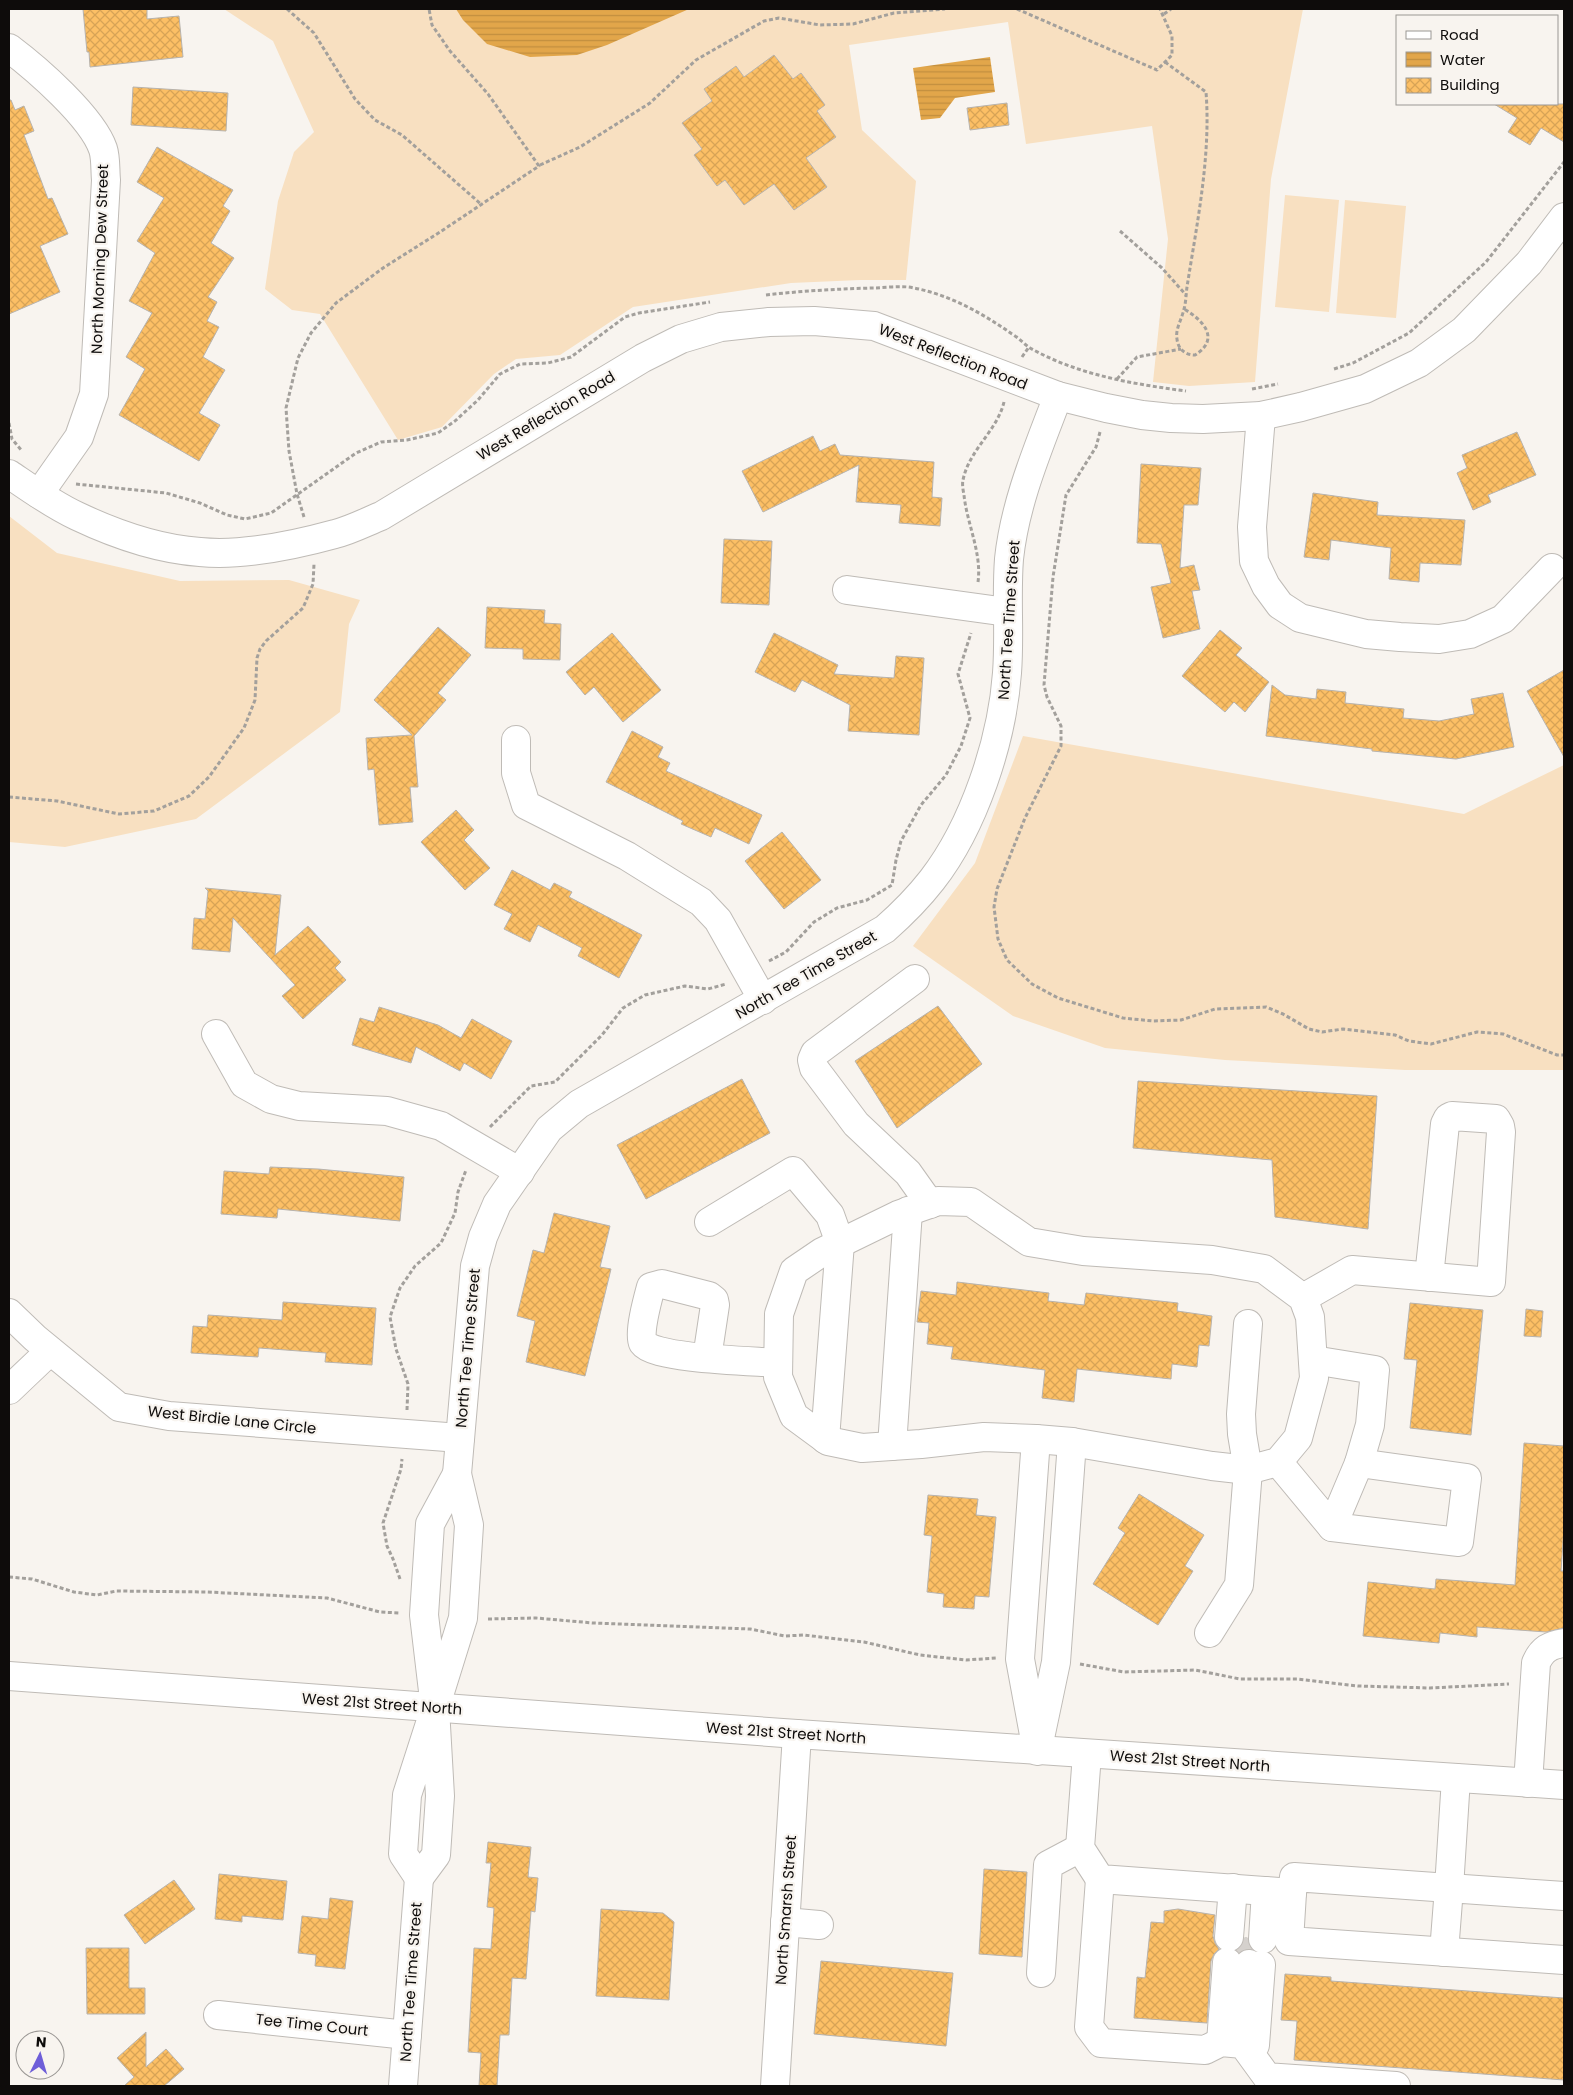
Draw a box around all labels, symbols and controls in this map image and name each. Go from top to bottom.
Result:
legend [1396,15,1558,105]
text: Road [1440,24,1479,45]
text: Water [1440,49,1486,70]
text: Building [1440,74,1500,95]
street label: North Morning Dew Street [86,164,113,354]
street label: West Reflection Road [876,318,1031,395]
street label: West Reflection Road [473,366,619,465]
street label: North Tee Time Street [992,539,1025,701]
street label: North Tee Time Street [731,925,880,1024]
street label: North Tee Time Street [450,1267,485,1429]
street label: West Birdie Lane Circle [147,1400,317,1439]
street label: West 21st Street North [301,1687,463,1720]
street label: West 21st Street North [705,1716,867,1749]
street label: West 21st Street North [1109,1744,1271,1777]
street label: North Smarsh Street [770,1834,801,1986]
street label: North Tee Time Street [394,1901,427,2063]
street label: Tee Time Court [255,2008,369,2041]
north arrow [15,2030,65,2080]
text: N [35,2032,47,2052]

